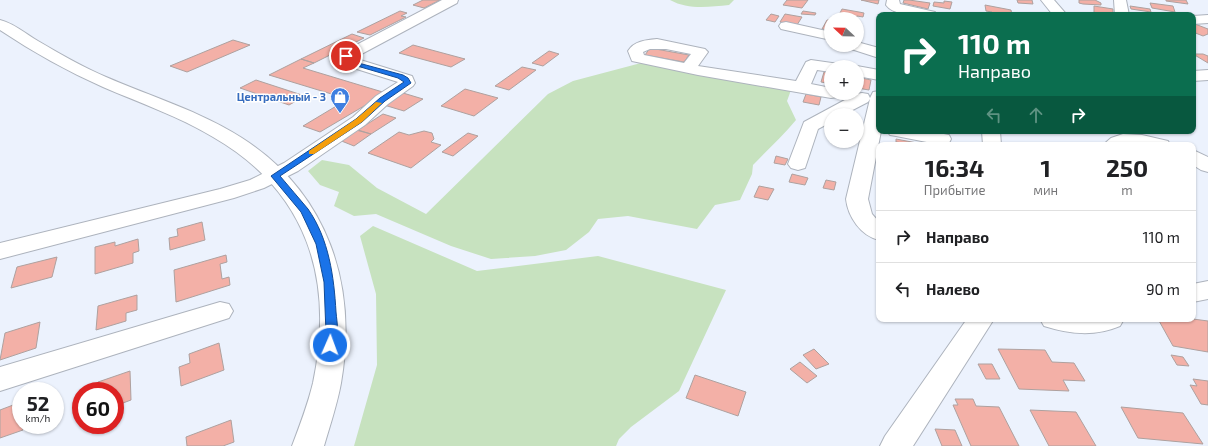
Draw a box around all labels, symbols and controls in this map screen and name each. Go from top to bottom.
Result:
north arrow [824,12,864,52]
map controls [824,12,864,148]
text: 110 m [958,26,1031,60]
icon: right [892,28,944,80]
pin [329,39,363,73]
icon: arrive [335,45,357,67]
button: + [824,60,864,100]
text: Направо [958,60,1031,82]
shop icon: Центральный - 3 [329,86,351,114]
place label: Центральный - 3 [237,90,326,103]
icon: left [983,104,1005,126]
icon: ahead [1025,104,1047,126]
icon: right [1067,104,1089,126]
button: − [824,108,864,148]
text: 16:34 [925,153,984,182]
text: 1 [1041,153,1051,182]
text: 250 [1106,153,1148,182]
text: Прибытие [924,182,986,198]
text: мин [1033,182,1058,198]
text: m [1121,182,1133,198]
icon: right [892,226,914,248]
text: Направо [926,228,989,246]
text: 110 m [1143,228,1180,246]
icon: left [892,278,914,300]
text: Налево [926,280,980,298]
text: 90 m [1146,280,1180,298]
position arrow [309,324,351,366]
speed limit sign: 60 [72,382,124,434]
text: 52 [27,391,49,415]
text: km/h [26,412,50,424]

